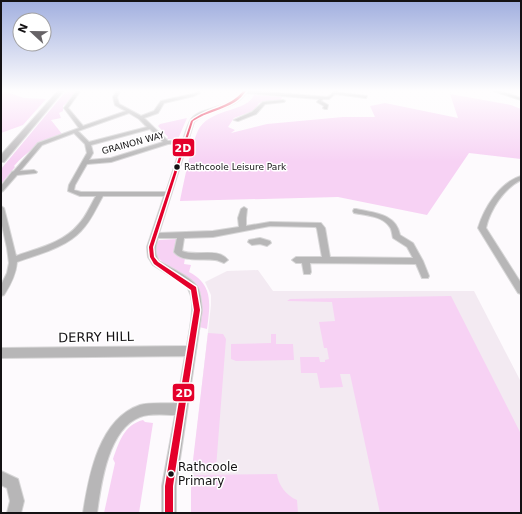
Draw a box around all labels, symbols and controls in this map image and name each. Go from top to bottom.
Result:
north arrow [12,12,52,52]
text: N [15,22,31,35]
street label: GRAINON WAY [101,130,166,156]
line badge: 2D [172,138,195,157]
text: 2D [175,142,191,155]
marker: Rathcoole Leisure Park [172,162,182,172]
place label: Rathcoole Leisure Park [184,162,287,172]
street label: DERRY HILL [58,329,135,345]
line badge: 2D [172,383,195,402]
text: 2D [176,387,192,400]
place label: Rathcoole Primary [178,460,238,488]
marker: Rathcoole Primary [166,469,176,479]

